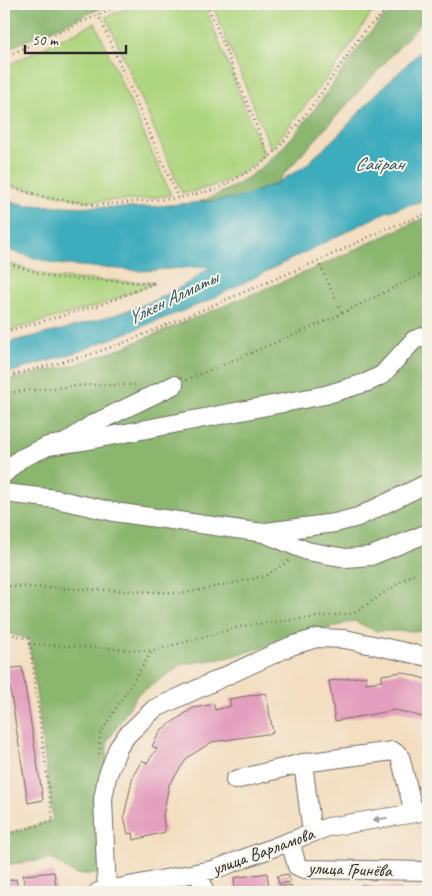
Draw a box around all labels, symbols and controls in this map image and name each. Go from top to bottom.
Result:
scale bar [25,22,126,54]
text: 50 m [32,31,59,50]
water label: Сайран [355,152,407,176]
water label: Үлкен Алматы [123,264,224,330]
one-way arrow [372,815,388,823]
street label: улица Варламова [208,822,318,880]
street label: улица Гринёва [307,857,393,881]

